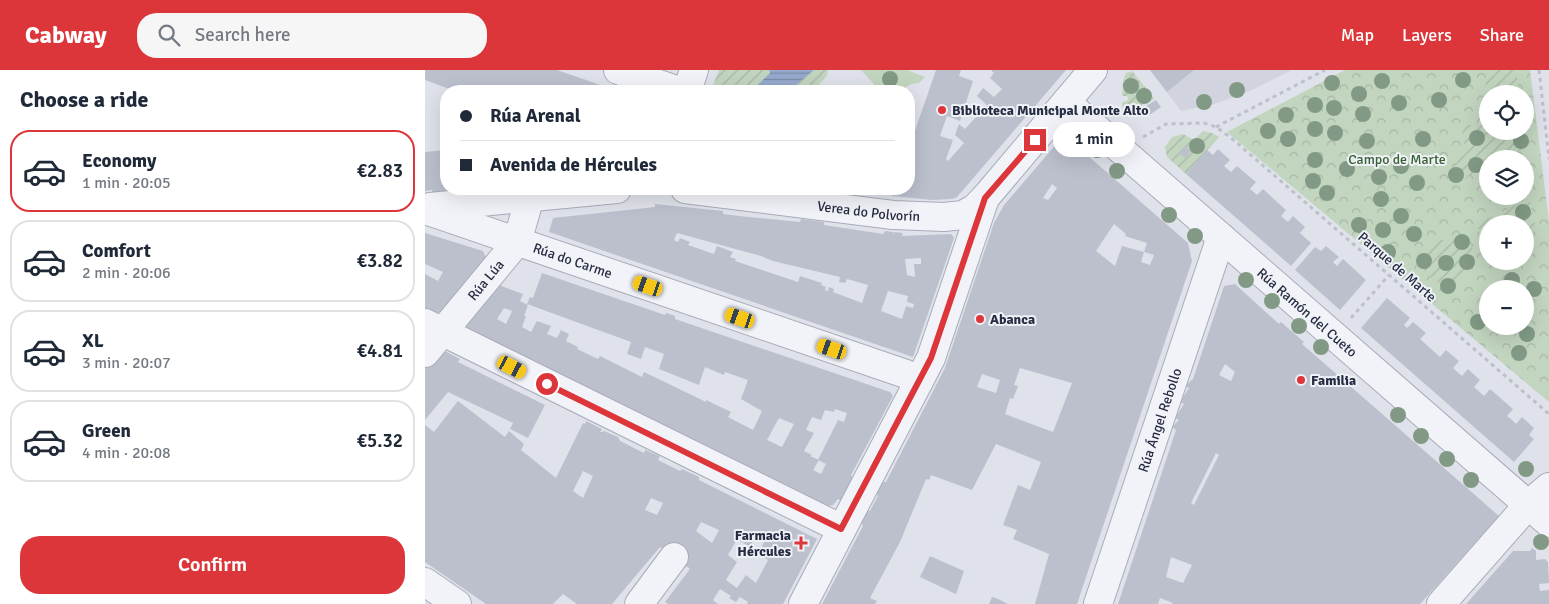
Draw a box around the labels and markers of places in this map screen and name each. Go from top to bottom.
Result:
place label: Biblioteca Municipal Monte Alto [952,102,1148,119]
marker: Biblioteca Municipal Monte Alto [936,104,948,116]
place label: Abanca [990,311,1035,328]
marker: Abanca [974,313,986,325]
place label: Familia [1311,372,1356,389]
marker: Familia [1295,374,1307,386]
place label: Farmacia Hércules [735,527,791,560]
marker: Farmacia Hércules [795,537,807,549]

